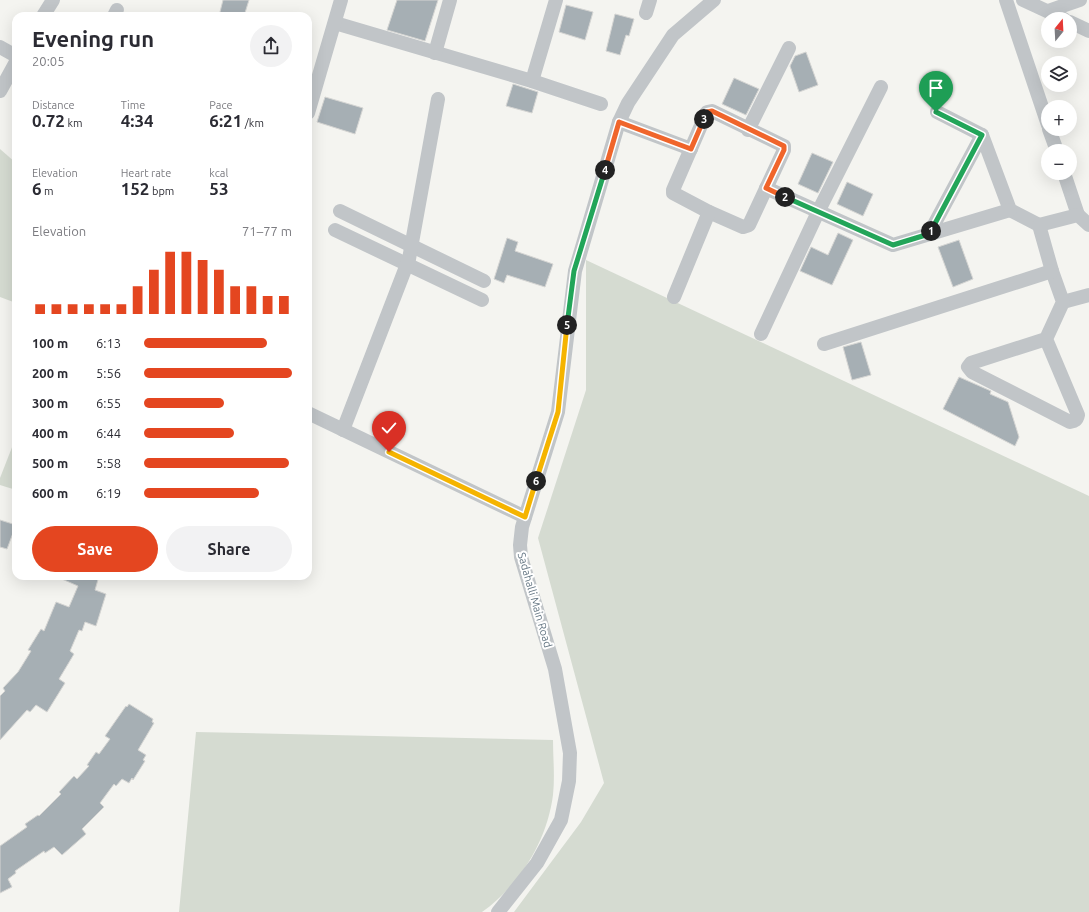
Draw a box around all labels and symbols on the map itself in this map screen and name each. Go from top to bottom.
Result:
north arrow [1041,12,1077,48]
pin [919,71,953,112]
pin: 3 [694,109,714,129]
pin: 4 [595,160,615,180]
pin: 2 [775,187,795,207]
pin: 1 [921,221,941,241]
pin: 5 [557,315,577,335]
pin [372,411,406,452]
pin: 6 [526,471,546,491]
street label: Sadahalli Main Road [516,551,554,649]

